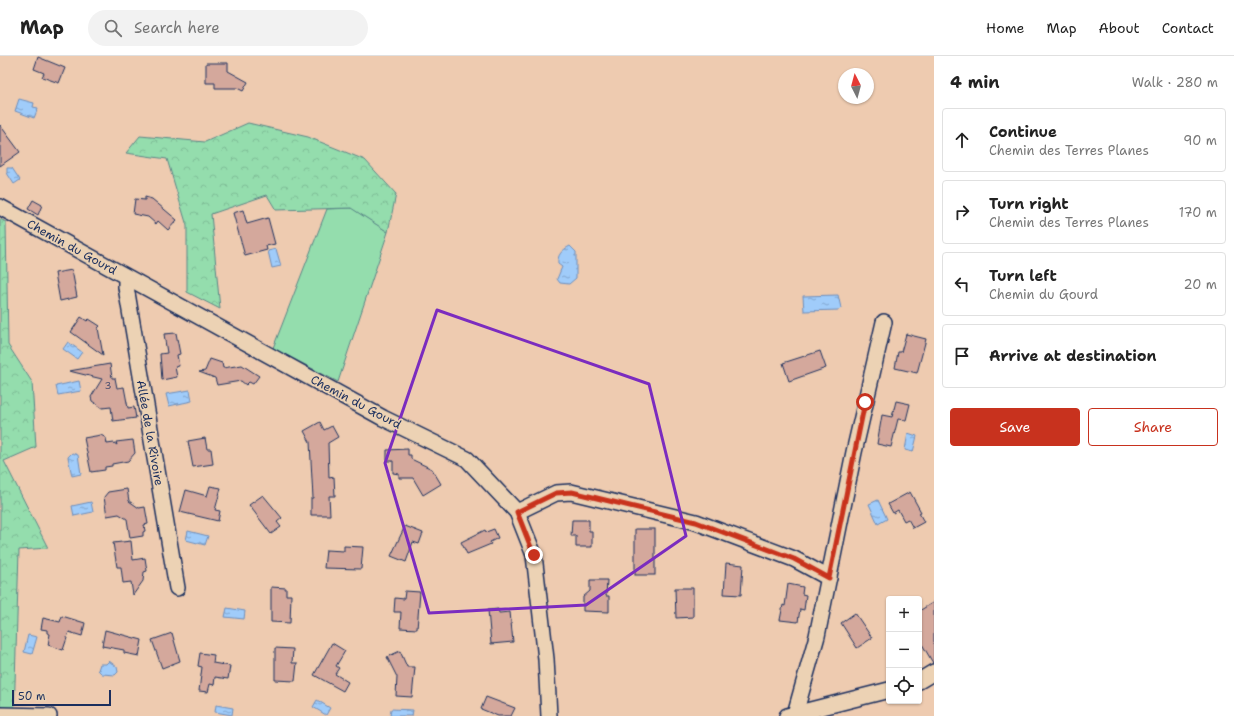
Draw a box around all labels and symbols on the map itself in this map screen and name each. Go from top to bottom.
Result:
north arrow [838,68,874,104]
street label: Chemin du Gourd [24,216,120,279]
street label: Chemin du Gourd [308,371,404,433]
house number: 3 [105,379,112,392]
street label: Allée de la Rivoire [133,379,167,487]
route start [856,393,874,411]
route end [525,546,543,564]
scale bar [12,688,111,707]

